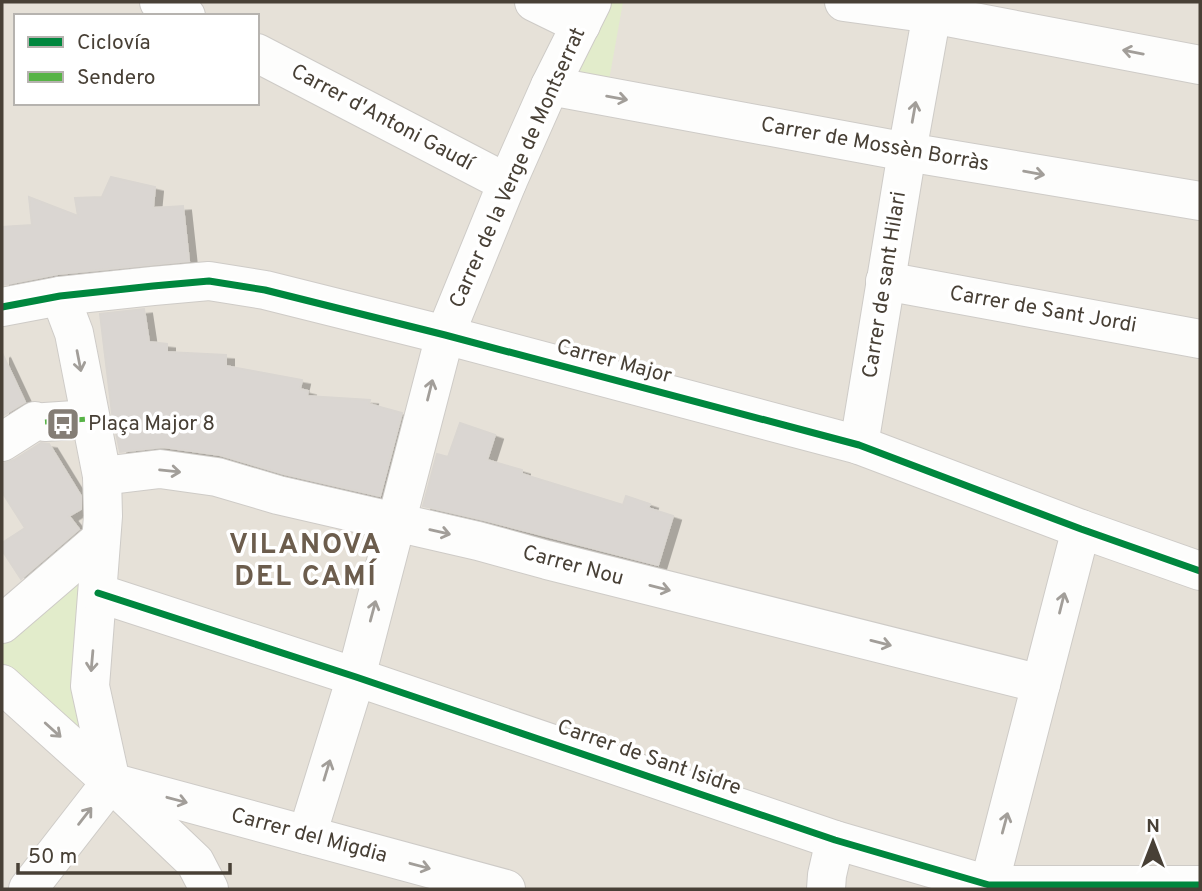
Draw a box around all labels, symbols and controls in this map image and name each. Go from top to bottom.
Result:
legend [14,14,259,105]
street label: Carrer de la Verge de Montserrat [444,24,592,312]
text: Ciclovía [77,30,151,57]
one-way arrow [1122,45,1145,58]
street label: Carrer d'Antoni Gaudí [286,58,479,178]
text: Sendero [77,65,156,92]
one-way arrow [605,92,628,106]
one-way arrow [908,101,921,124]
street label: Carrer de Mossèn Borràs [759,112,991,178]
one-way arrow [1022,167,1045,180]
street label: Carrer de sant Hilari [857,190,913,380]
street label: Carrer de Sant Jordi [947,280,1139,340]
street label: Carrer Major [553,334,675,390]
one-way arrow [73,349,87,372]
one-way arrow [424,380,437,402]
bus stop icon: Plaça Major 8 [44,405,82,443]
place label: Plaça Major 8 [88,411,215,438]
one-way arrow [158,465,181,478]
one-way arrow [428,526,450,539]
district label: VILANOVA DEL CAMÍ [229,528,383,596]
street label: Carrer Nou [519,540,627,592]
one-way arrow [648,582,671,595]
one-way arrow [1056,592,1069,615]
one-way arrow [367,600,380,622]
one-way arrow [869,637,892,650]
one-way arrow [85,649,98,672]
street label: Carrer de Sant Isidre [553,714,745,802]
one-way arrow [43,722,61,738]
one-way arrow [321,759,334,781]
one-way arrow [165,794,188,807]
street label: Carrer del Migdia [228,802,390,870]
north arrow [1118,807,1188,877]
one-way arrow [77,808,92,826]
one-way arrow [999,812,1012,835]
text: N [1146,815,1160,839]
scale bar [18,832,229,876]
text: 50 m [28,844,77,871]
one-way arrow [409,860,431,873]

